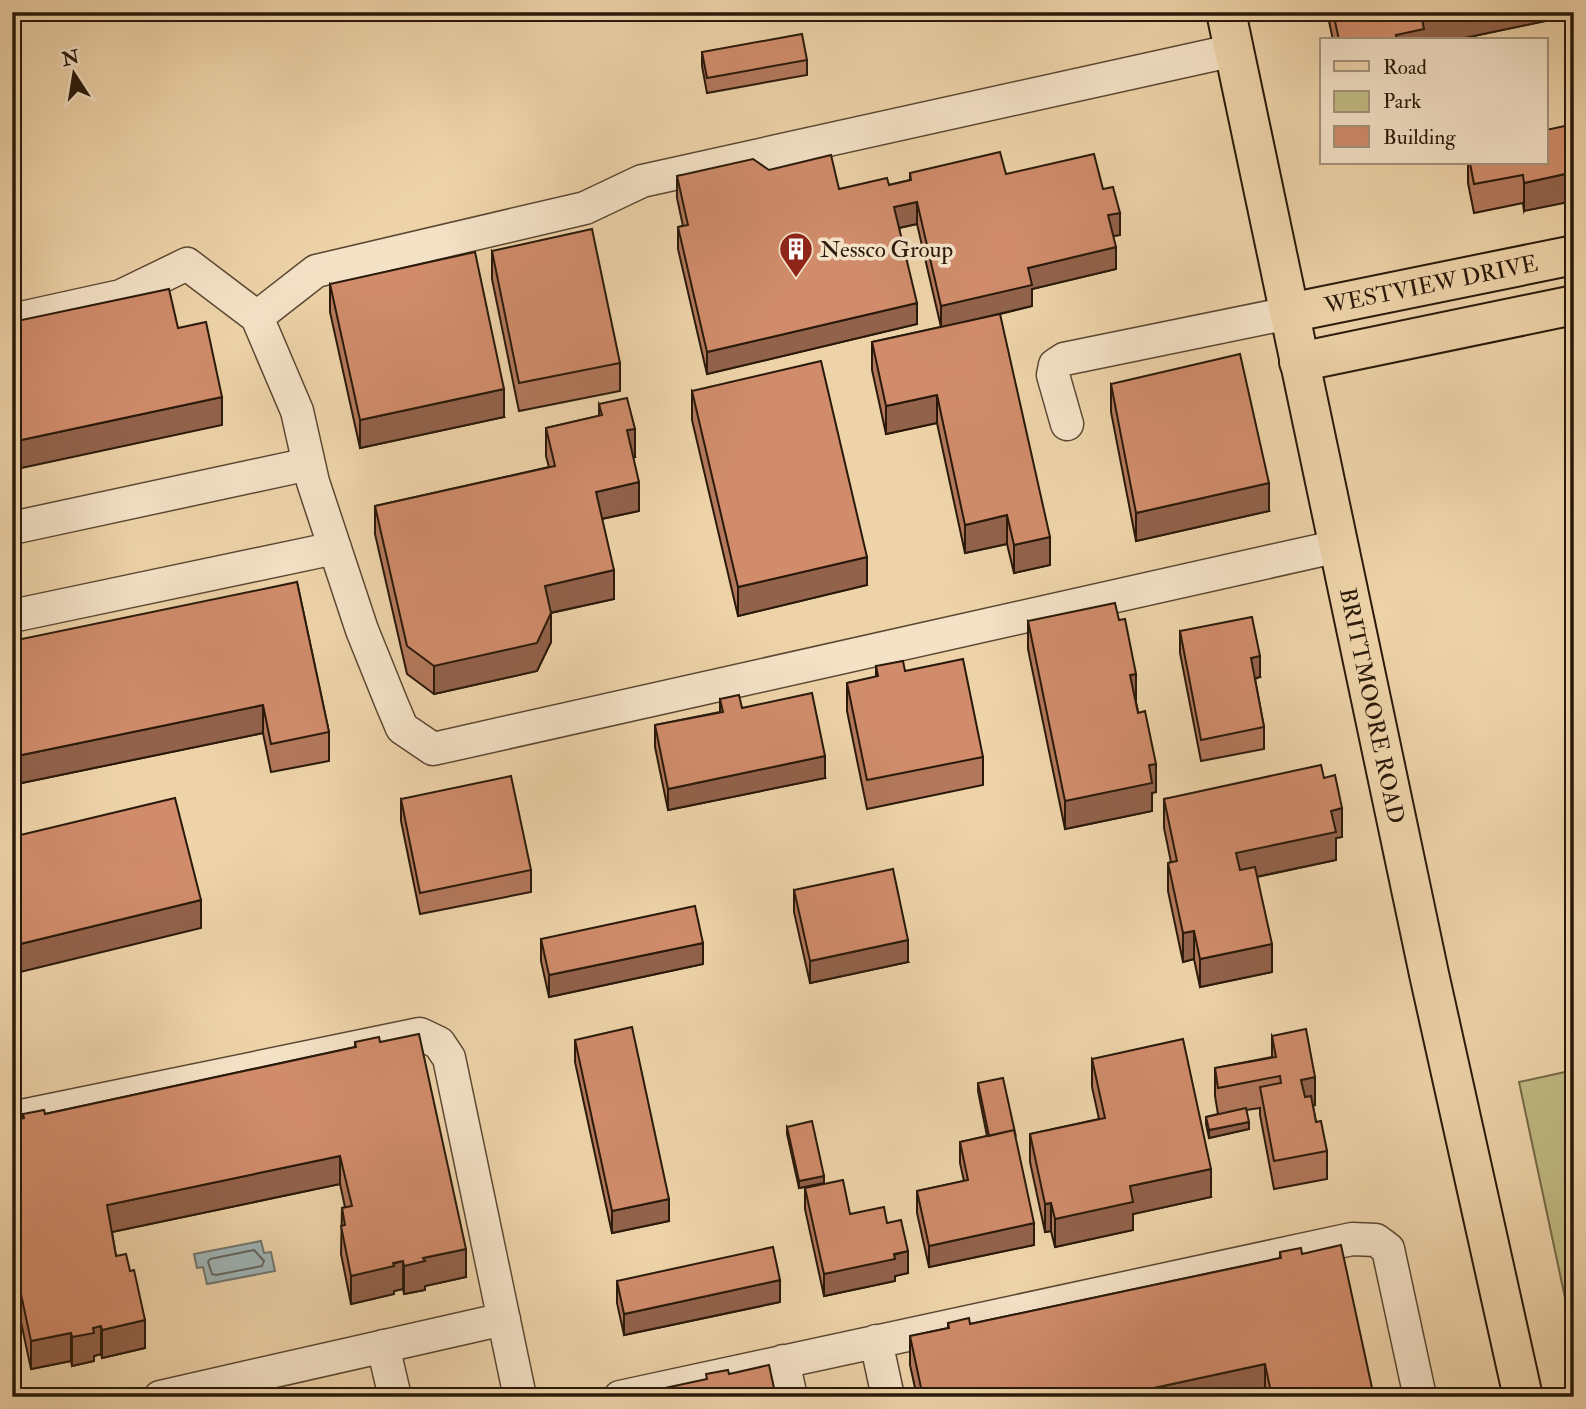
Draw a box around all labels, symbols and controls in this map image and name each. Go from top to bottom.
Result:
north arrow [38,38,108,108]
legend [1320,38,1548,164]
text: N [59,45,82,72]
text: Road [1383,54,1428,81]
text: Park [1383,88,1421,115]
text: Building [1383,124,1456,151]
building icon: Nessco Group [777,230,815,279]
place label: Nessco Group [820,235,953,265]
street label: WESTVIEW DRIVE [1321,249,1540,321]
street label: BRITTMOORE ROAD [1333,585,1411,826]

